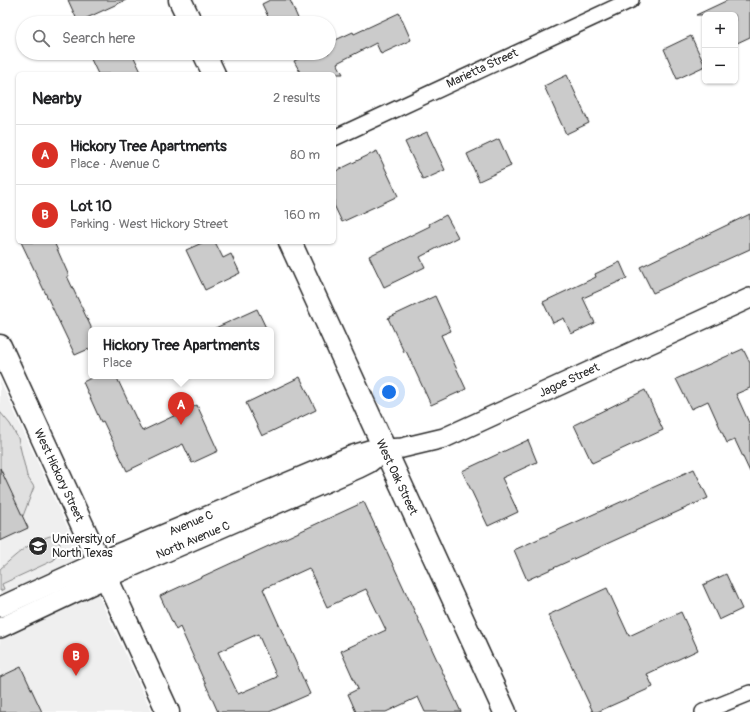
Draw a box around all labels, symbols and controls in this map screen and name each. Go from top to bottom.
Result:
map controls [702,12,738,84]
button: + [702,12,738,48]
search box [16,16,336,60]
icon: search [30,27,52,49]
text: Search here [62,29,135,48]
street label: Marietta Street [444,45,520,92]
button: − [702,48,738,84]
text: Nearby [32,88,81,109]
text: 2 results [273,90,320,106]
text: Hickory Tree Apartments [70,137,227,156]
text: A [41,147,49,163]
text: 80 m [290,147,320,163]
text: Place · Avenue C [70,156,160,172]
text: Lot 10 [70,197,112,216]
text: B [41,207,49,223]
text: 160 m [284,207,320,223]
text: Parking · West Hickory Street [70,216,228,232]
popup [88,327,274,379]
text: Hickory Tree Apartments [103,336,259,355]
text: Place [103,355,132,371]
street label: Jagoe Street [537,360,602,401]
your location [379,382,399,402]
pin: A [168,392,194,425]
street label: West Hickory Street [30,426,87,524]
street label: West Oak Street [372,437,421,518]
street label: Avenue C [167,507,216,540]
street label: North Avenue C [154,518,232,563]
place label: University of North Texas [52,532,116,561]
school or university icon: University of North Texas [27,535,49,557]
pin: B [63,643,89,676]

